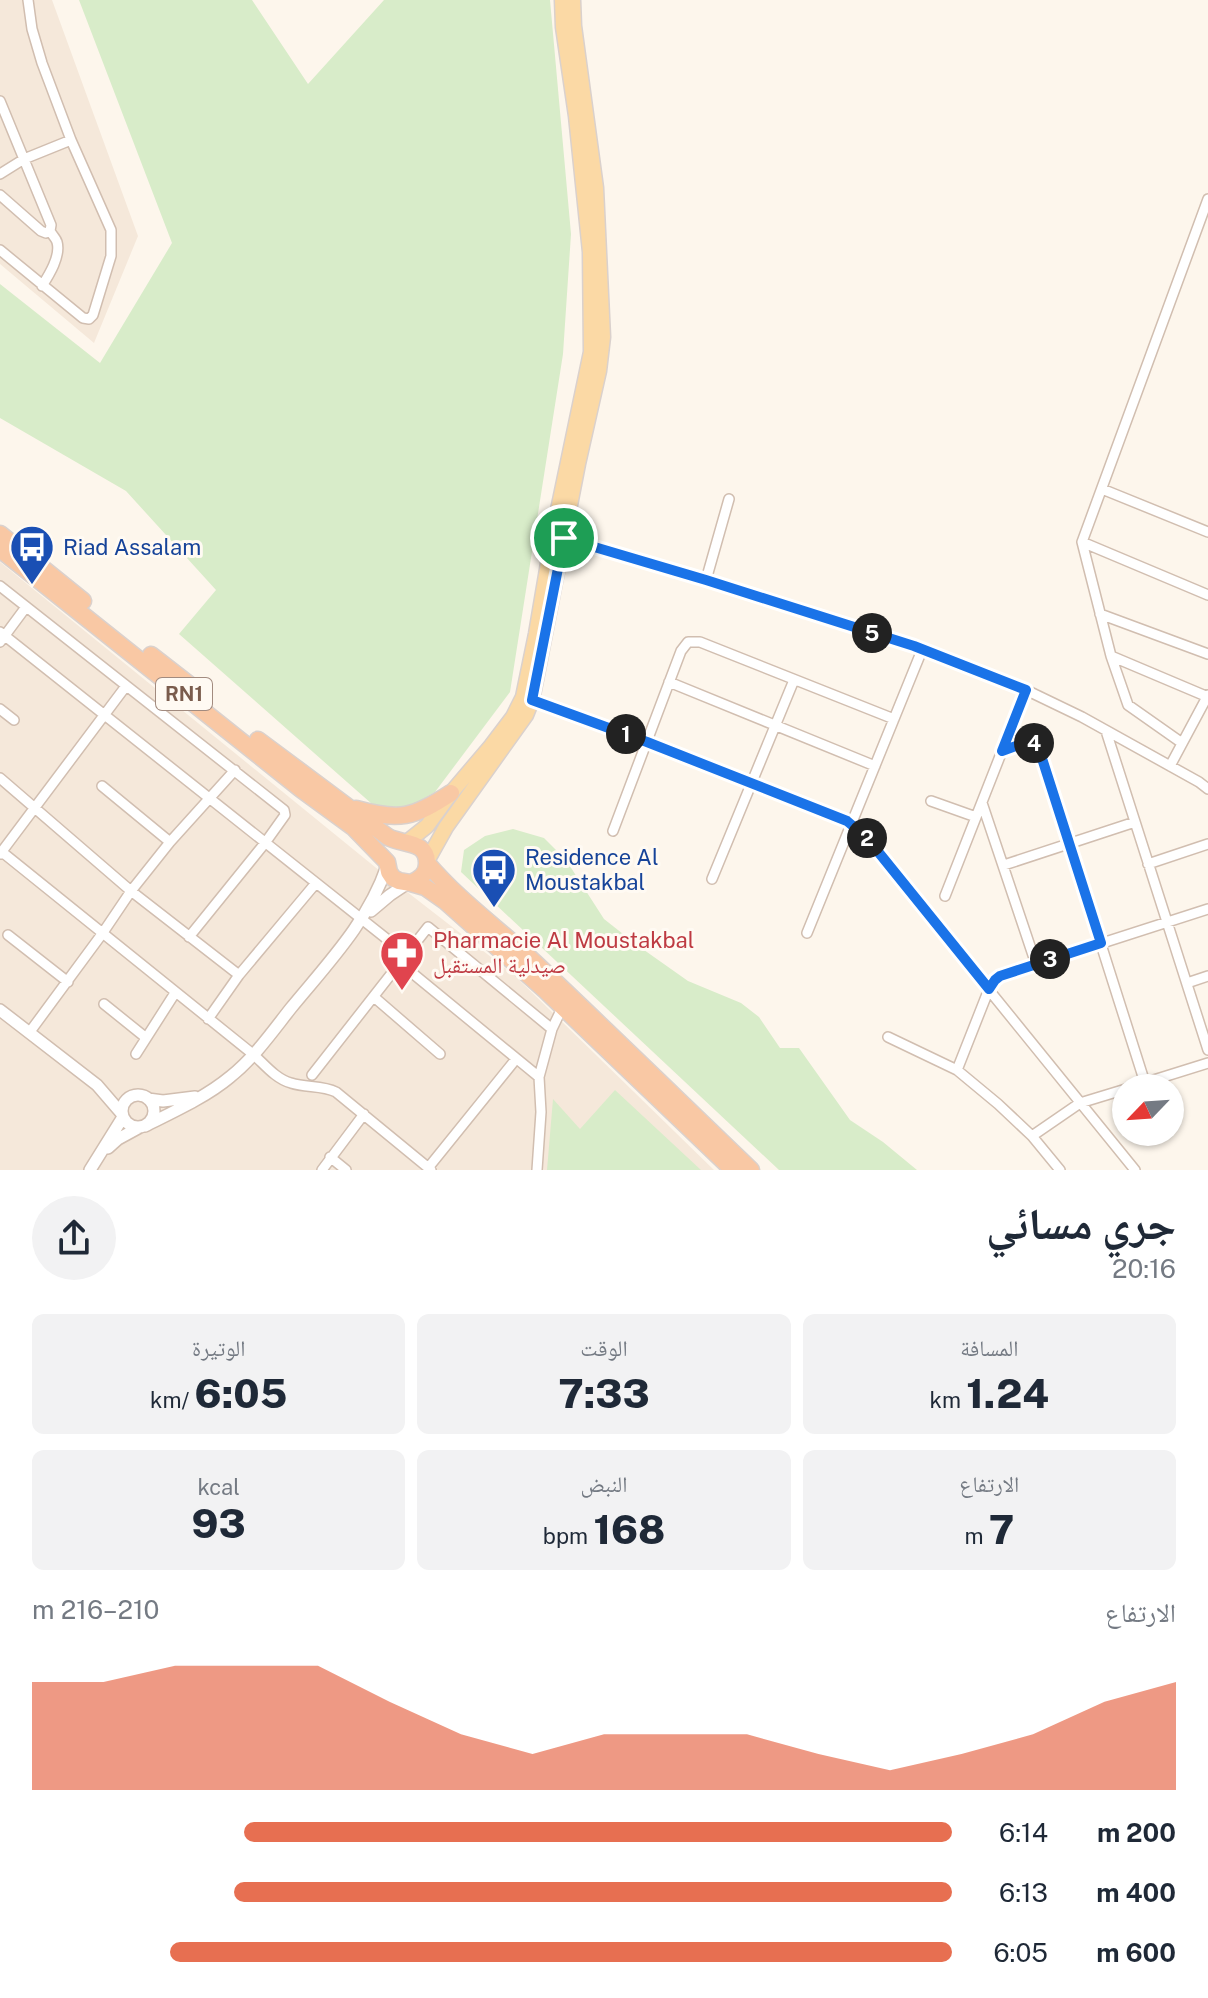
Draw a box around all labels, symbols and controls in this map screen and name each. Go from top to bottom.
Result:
pin [530,504,598,572]
icon: arrive [542,516,586,560]
bus stop icon: Riad Assalam [8,523,56,586]
place label: Riad Assalam [63,534,201,560]
pin: 5 [852,613,892,653]
text: 5 [865,620,879,646]
road number: RN1 [156,678,212,710]
pin: 1 [606,714,646,754]
text: 1 [621,721,631,747]
pin: 4 [1014,723,1054,763]
text: 4 [1027,730,1041,756]
pin: 2 [847,818,887,858]
text: 2 [860,825,874,851]
place label: Residence Al Moustakbal [525,844,659,895]
bus stop icon: Residence Al Moustakbal [470,846,518,909]
place label: Pharmacie Al Moustakbal صيدلية المستقبل [433,927,694,979]
pharmacy icon: Pharmacie Al Moustakbal صيدلية المستقبل [378,929,426,992]
pin: 3 [1030,939,1070,979]
text: 3 [1043,946,1057,972]
north arrow [1112,1074,1184,1146]
map controls [1112,1074,1184,1146]
button: share [32,1196,116,1280]
text: جري مسائي [986,1197,1176,1249]
text: 20:16 [1112,1253,1176,1284]
text: الوتيرة [192,1335,245,1361]
text: الوقت [580,1335,628,1361]
text: المسافة [960,1335,1019,1361]
text: 6:05 [195,1370,287,1417]
text: 7:33 [558,1370,650,1417]
text: 1.24 [966,1370,1049,1417]
text: /km [150,1387,195,1413]
text: km [930,1387,966,1413]
text: النبض [581,1471,627,1497]
text: الارتفاع [959,1471,1019,1497]
text: kcal [197,1474,240,1500]
text: 93 [192,1500,246,1547]
text: 168 [593,1506,665,1553]
text: 7 [989,1506,1014,1553]
text: bpm [543,1523,593,1549]
text: m [964,1523,989,1549]
text: 210–216 m [32,1594,160,1625]
text: الارتفاع [1105,1597,1176,1628]
text: 6:14 [999,1817,1048,1848]
text: 200 m [1097,1817,1176,1848]
text: 6:13 [999,1877,1048,1908]
text: 400 m [1096,1877,1176,1908]
text: 6:05 [993,1937,1048,1968]
text: 600 m [1096,1937,1176,1968]

